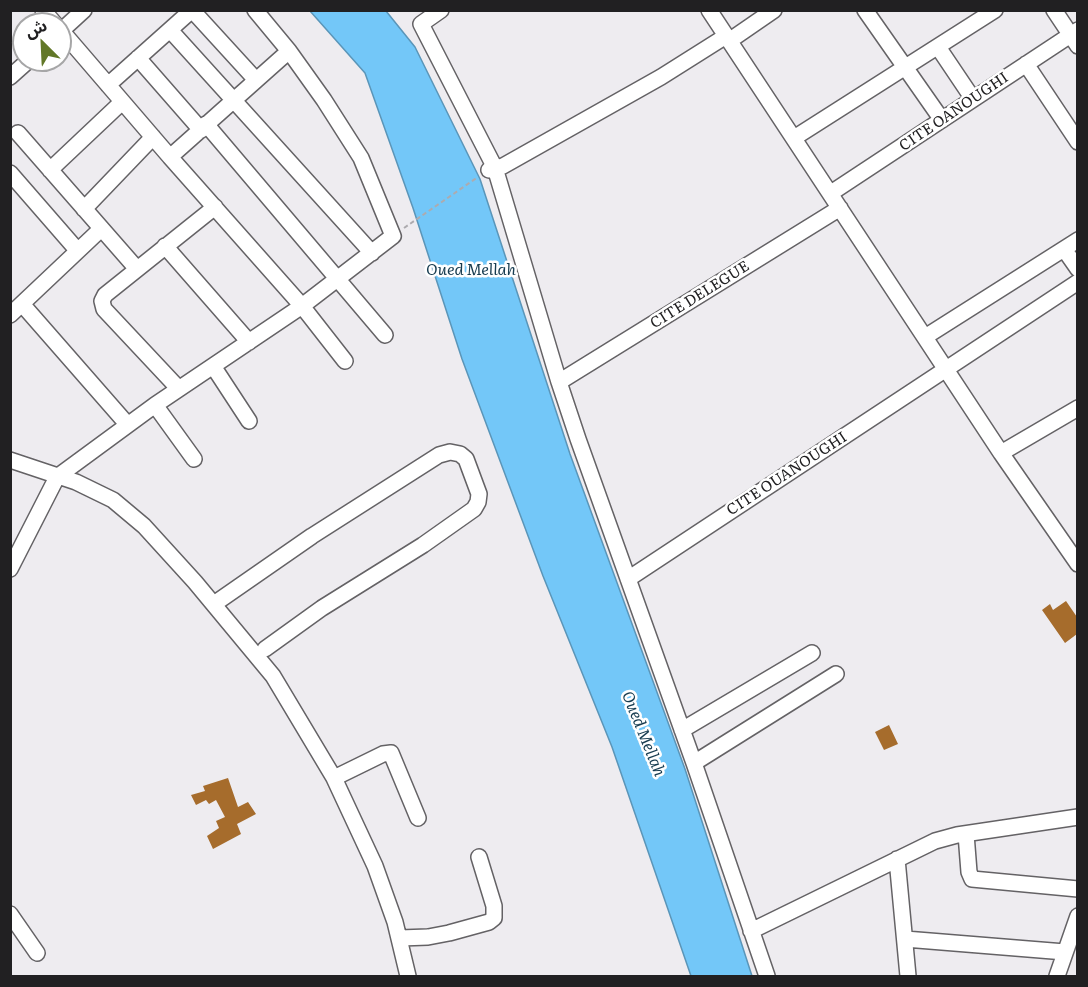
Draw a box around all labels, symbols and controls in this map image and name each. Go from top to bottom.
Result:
north arrow [12,12,72,72]
text: ش [21,12,50,43]
street label: CITE OANOUGHI [896,69,1012,155]
street label: CITE DELEGUE [647,257,753,333]
water label: Oued Mellah [426,260,516,280]
street label: CITE OUANOUGHI [724,428,850,520]
water label: Oued Mellah [617,689,669,779]

